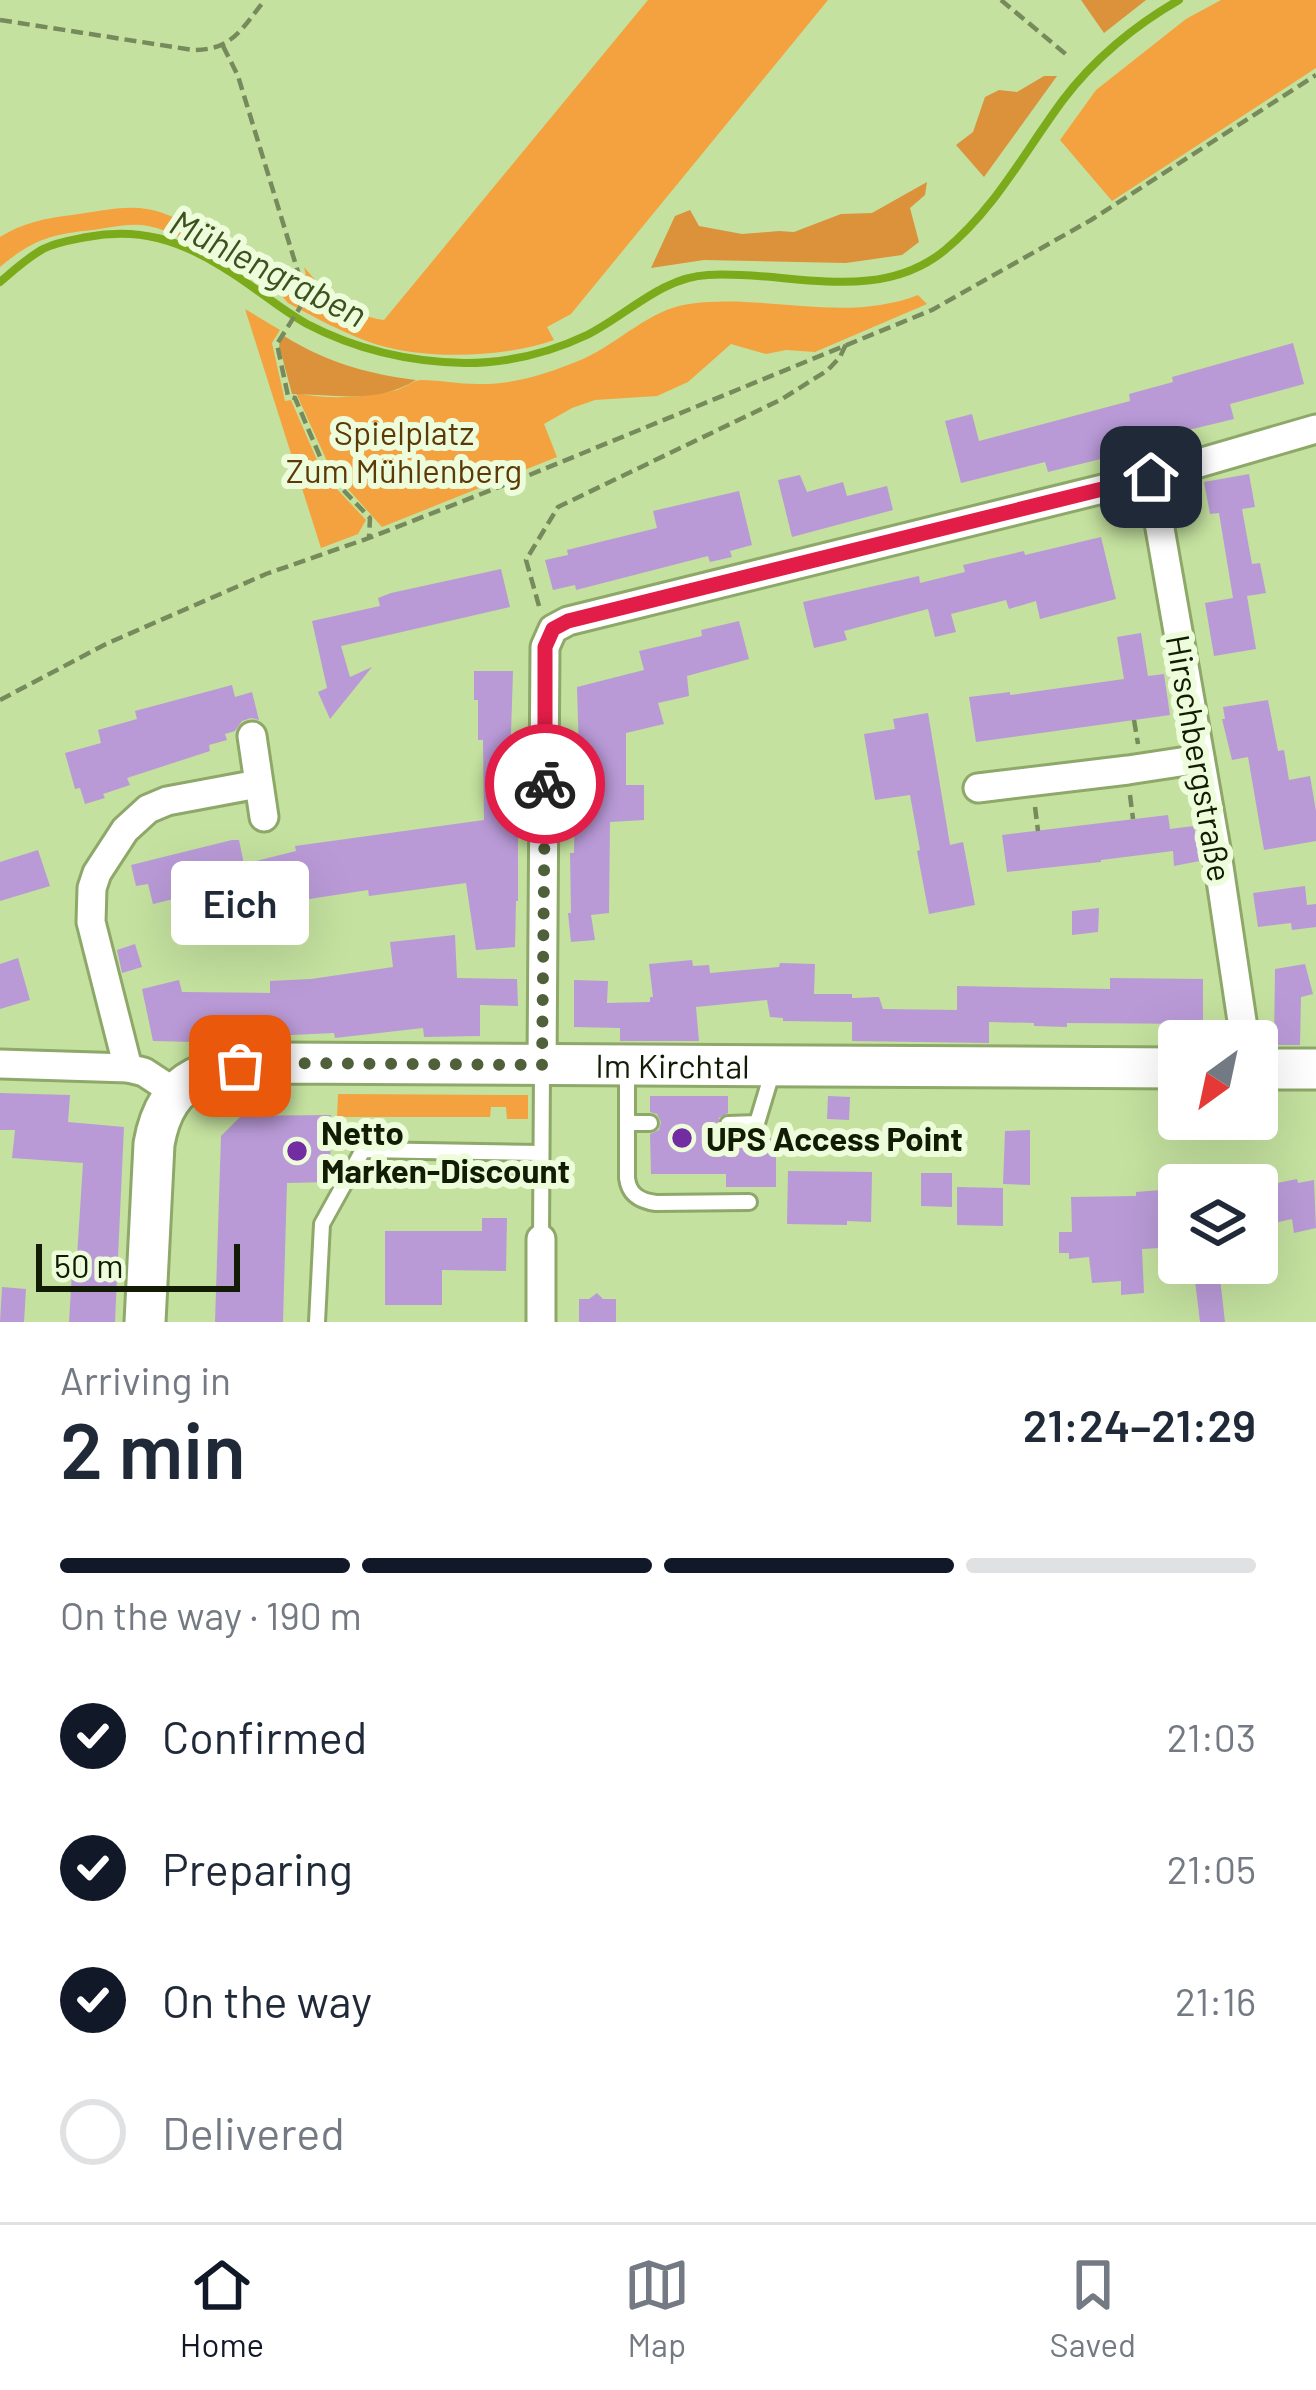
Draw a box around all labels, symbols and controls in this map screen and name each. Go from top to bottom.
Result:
water label: Mühlengraben [164,199,374,335]
park label: Spielplatz Zum Mühlenberg [286,412,522,490]
pin [1100,426,1202,528]
icon: home [1118,444,1184,510]
street label: Hirschbergstraße [1159,632,1241,884]
courier [485,724,605,844]
icon: bike [512,751,578,817]
callout: Eich [171,862,309,946]
text: Eich [203,879,277,926]
pin [189,1015,291,1117]
north arrow [1158,1020,1278,1140]
map controls [1158,1020,1278,1284]
icon: bag [207,1033,273,1099]
street label: Im Kirchtal [595,1045,750,1086]
place label: Netto Marken-Discount [321,1112,570,1190]
place label: UPS Access Point [706,1118,963,1158]
marker: UPS Access Point [669,1125,695,1151]
marker: Netto Marken-Discount [284,1138,310,1164]
button: layers [1158,1164,1278,1284]
scale bar [36,1238,240,1291]
text: 50 m [54,1245,124,1285]
text: Arriving in [60,1356,231,1403]
text: 21:24–21:29 [1023,1397,1256,1451]
text: 2 min [60,1401,246,1495]
text: On the way · 190 m [60,1591,362,1638]
icon: check [60,1703,126,1769]
text: Confirmed [162,1709,367,1763]
text: 21:03 [1167,1713,1256,1760]
icon: check [60,1835,126,1901]
text: Preparing [162,1841,353,1895]
text: 21:05 [1167,1845,1256,1892]
icon: check [60,1967,126,2033]
text: On the way [162,1973,372,2027]
text: 21:16 [1175,1977,1256,2024]
text: Delivered [162,2105,345,2159]
tab: Home [180,2252,264,2364]
tab: Map [624,2252,690,2364]
tab: Saved [1050,2252,1136,2364]

